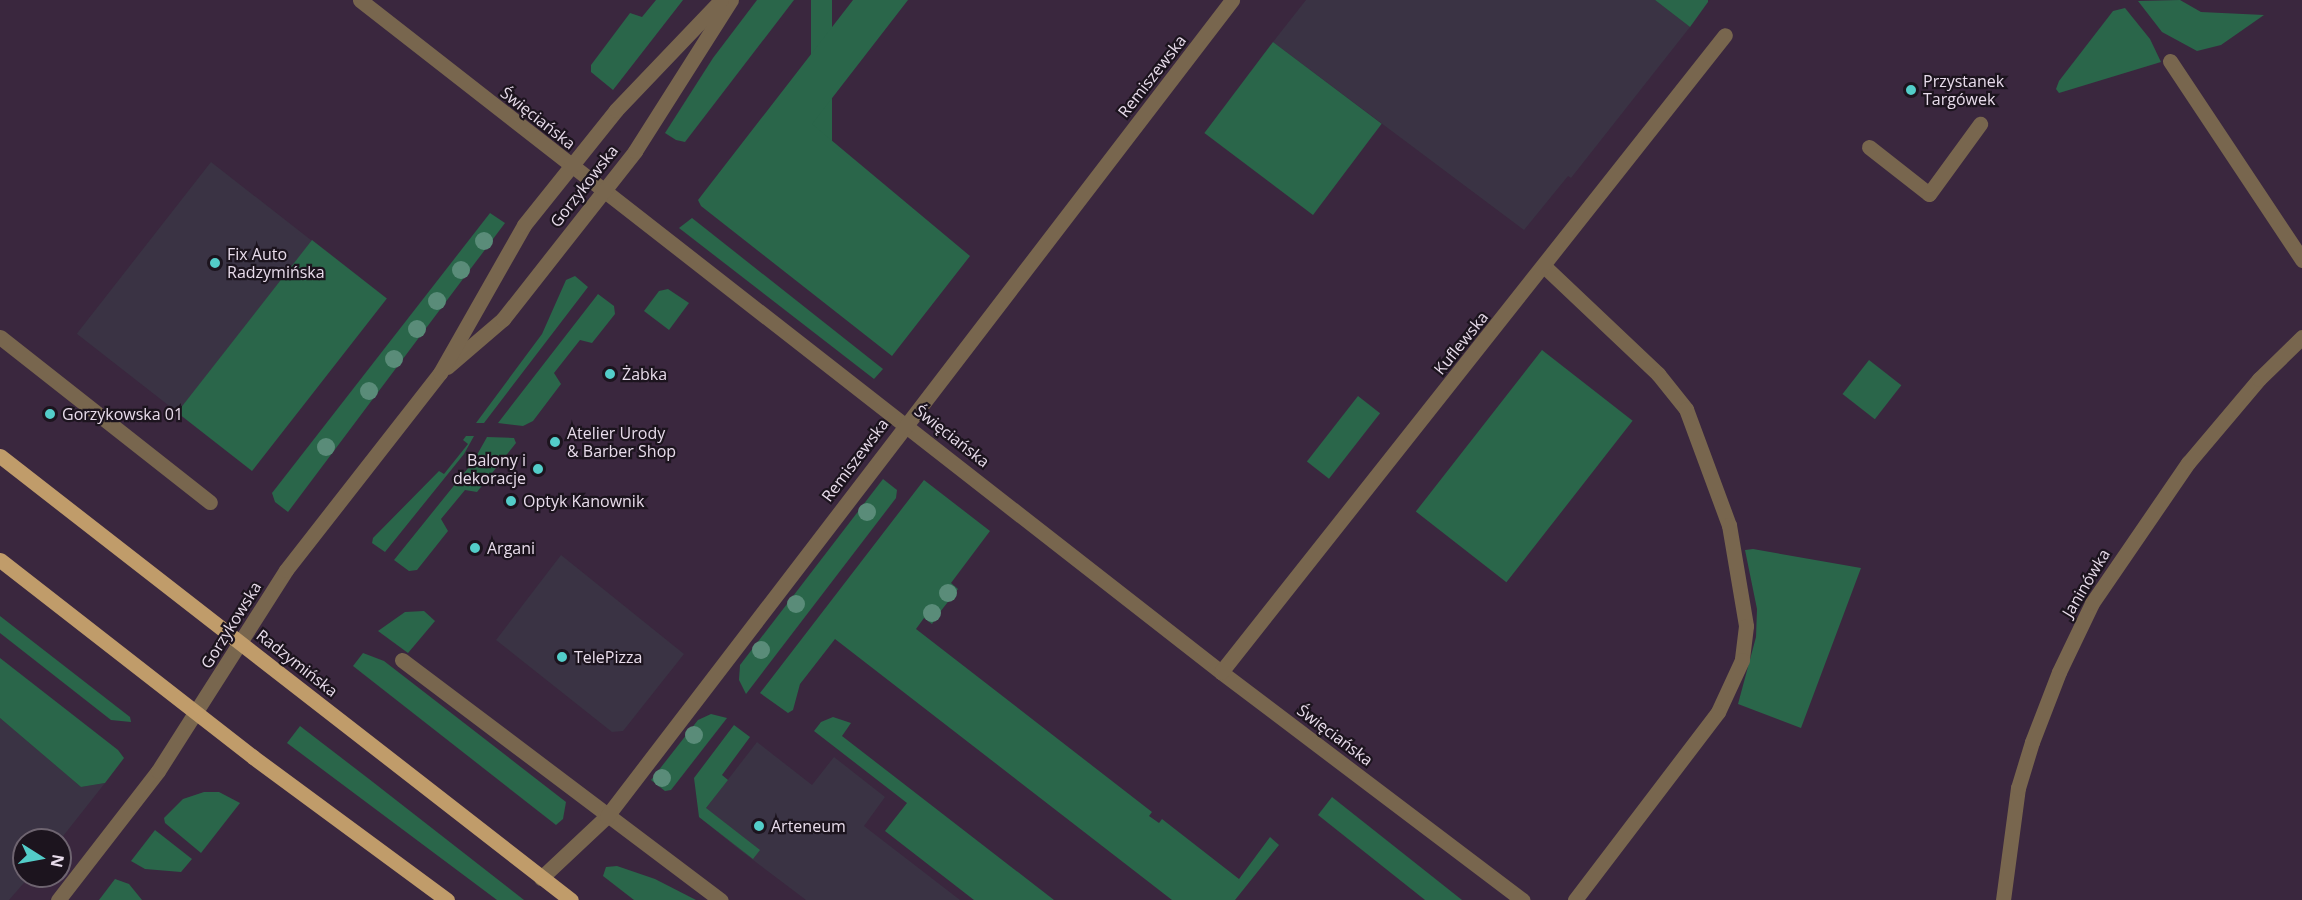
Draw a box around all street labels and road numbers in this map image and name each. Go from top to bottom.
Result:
street label: Remiszewska [1114,31,1190,121]
street label: Święciańska [497,83,579,153]
street label: Gorzykowska [546,141,622,231]
street label: Kuflewska [1430,308,1492,378]
street label: Święciańska [911,401,993,471]
street label: Remiszewska [818,415,892,505]
street label: Janinówka [2058,545,2114,621]
street label: Gorzykowska [197,578,265,672]
street label: Radzymińska [253,625,341,701]
street label: Święciańska [1293,700,1377,770]

